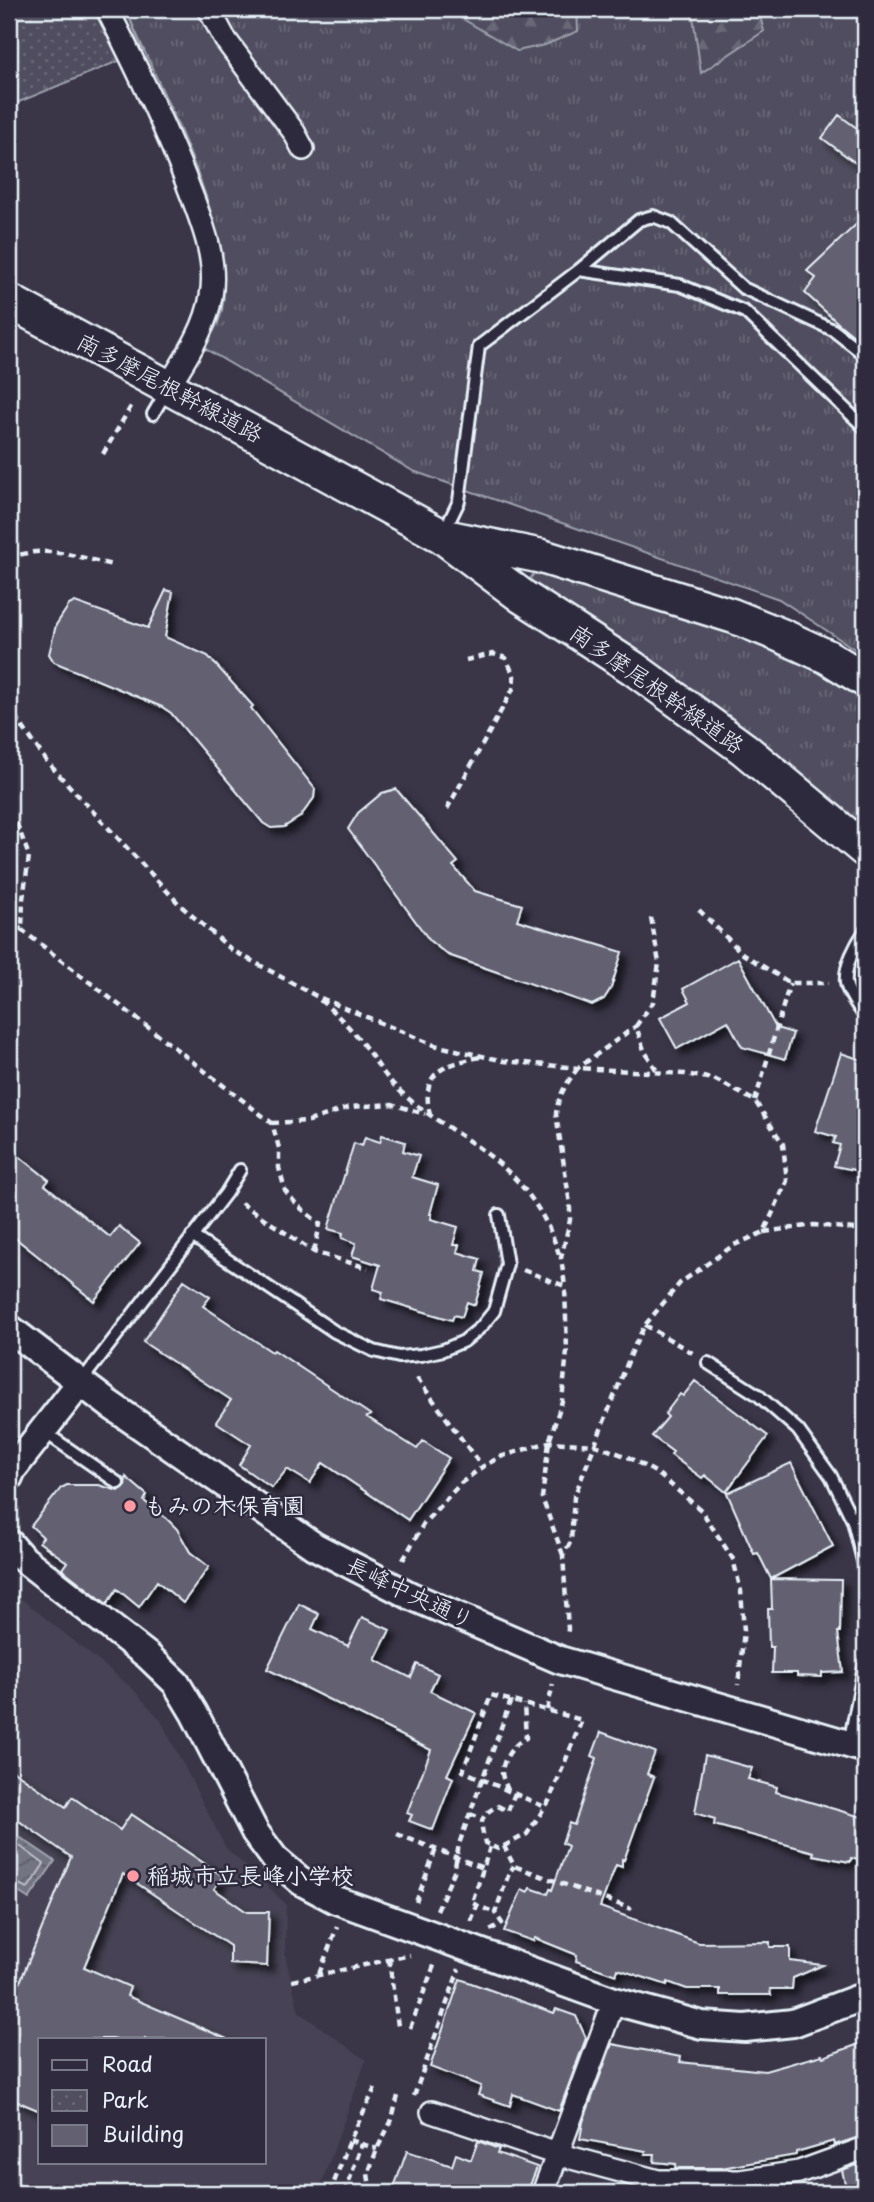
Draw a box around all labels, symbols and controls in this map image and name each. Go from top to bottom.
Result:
street label: 南多摩尾根幹線道路 [71,323,270,451]
street label: 南多摩尾根幹線道路 [563,614,753,761]
place label: もみの木保育園 [144,1487,305,1522]
marker: もみの木保育園 [122,1498,138,1514]
street label: 長峰中央通り [341,1547,481,1637]
place label: 稲城市立長峰小学校 [147,1857,354,1892]
marker: 稲城市立長峰小学校 [125,1868,141,1884]
legend [38,2038,266,2164]
text: Road [102,2047,153,2079]
text: Park [102,2083,149,2115]
text: Building [102,2117,184,2149]

